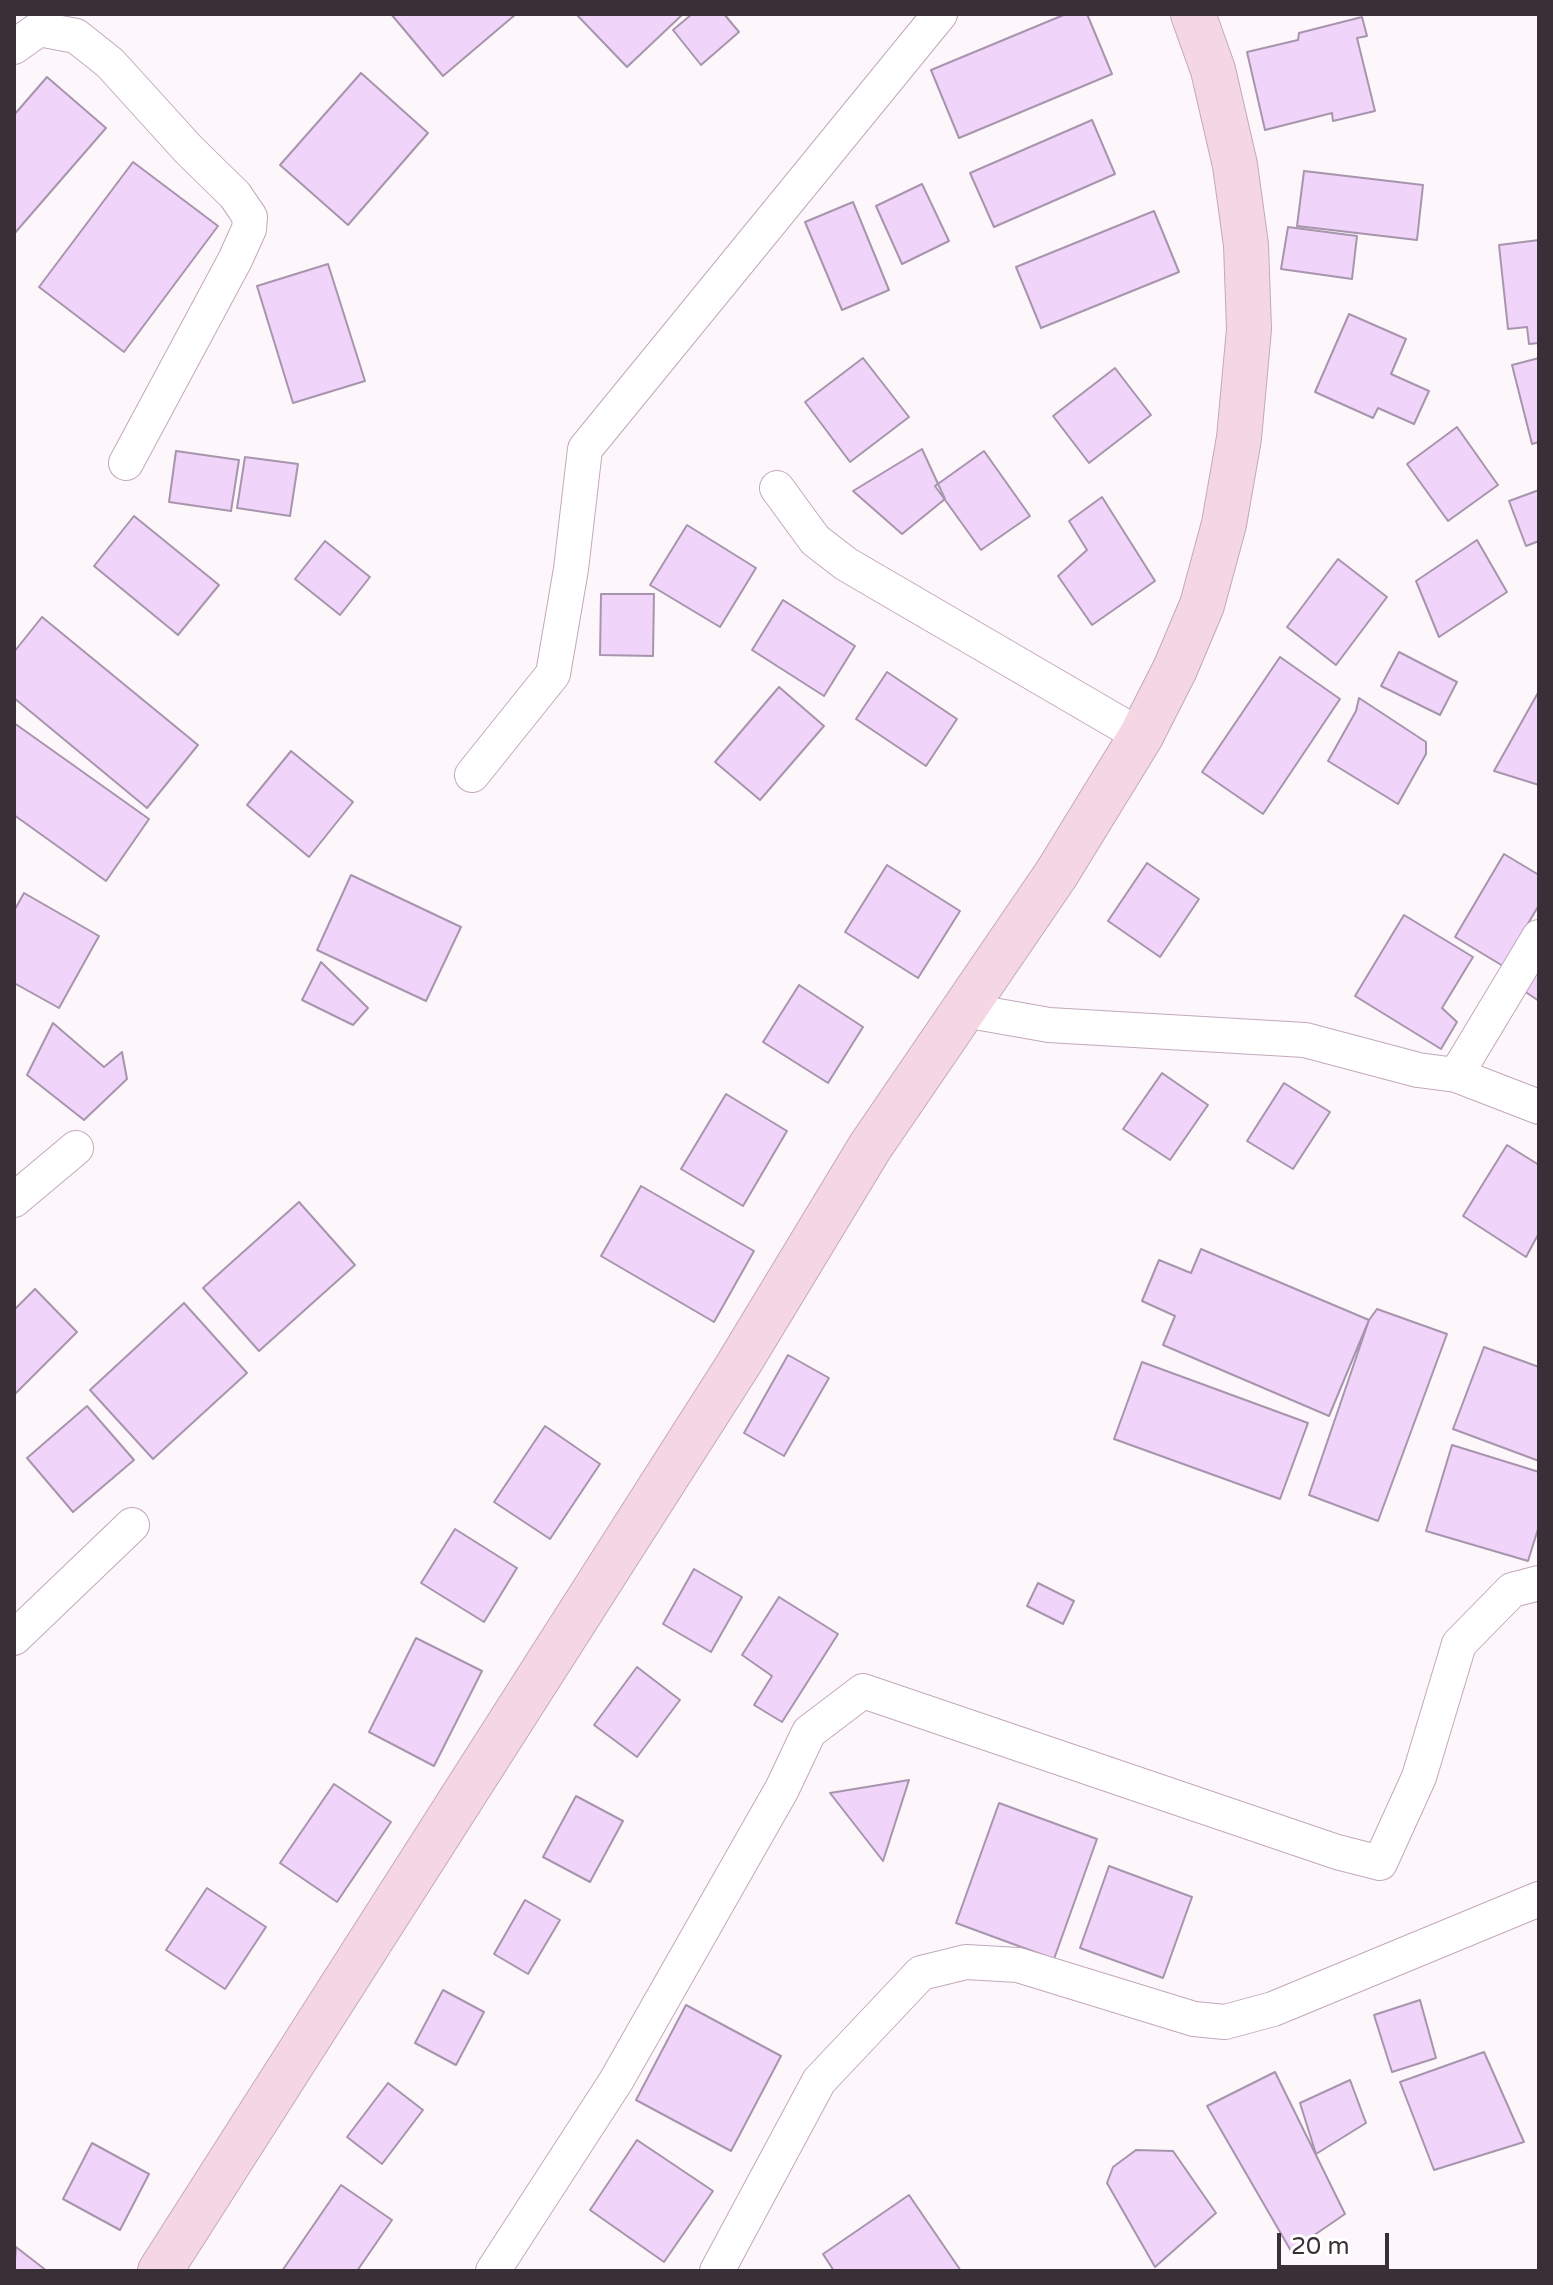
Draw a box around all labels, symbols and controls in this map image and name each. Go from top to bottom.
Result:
scale bar [1281,2217,1393,2267]
text: 20 m [1291,2232,1349,2261]

